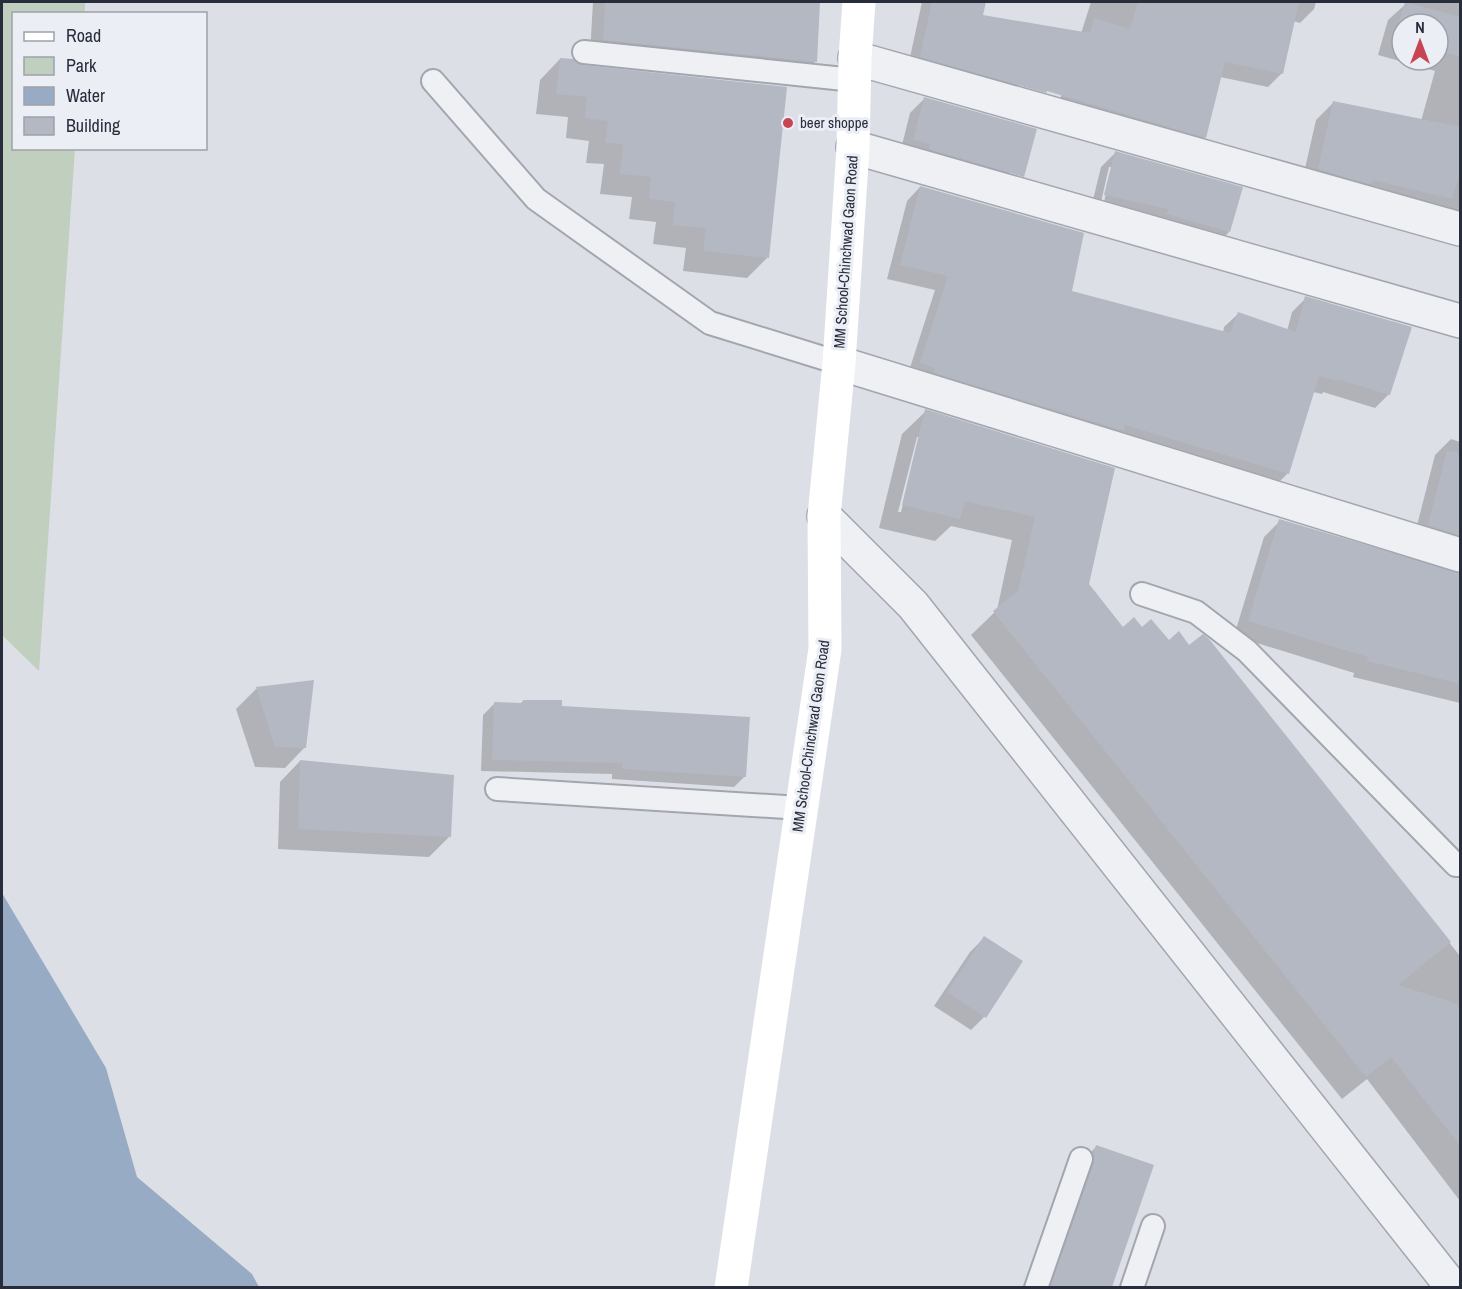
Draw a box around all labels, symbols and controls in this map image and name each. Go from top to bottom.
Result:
legend [12,12,207,150]
north arrow [1390,12,1450,72]
text: N [1415,16,1425,38]
text: Road [66,23,101,48]
text: Park [66,53,97,78]
text: Water [66,83,105,108]
place label: beer shoppe [800,112,869,133]
text: Building [66,113,121,138]
marker: beer shoppe [781,116,795,130]
street label: MM School-Chinchwad Gaon Road [828,155,863,349]
street label: MM School-Chinchwad Gaon Road [787,639,834,833]

